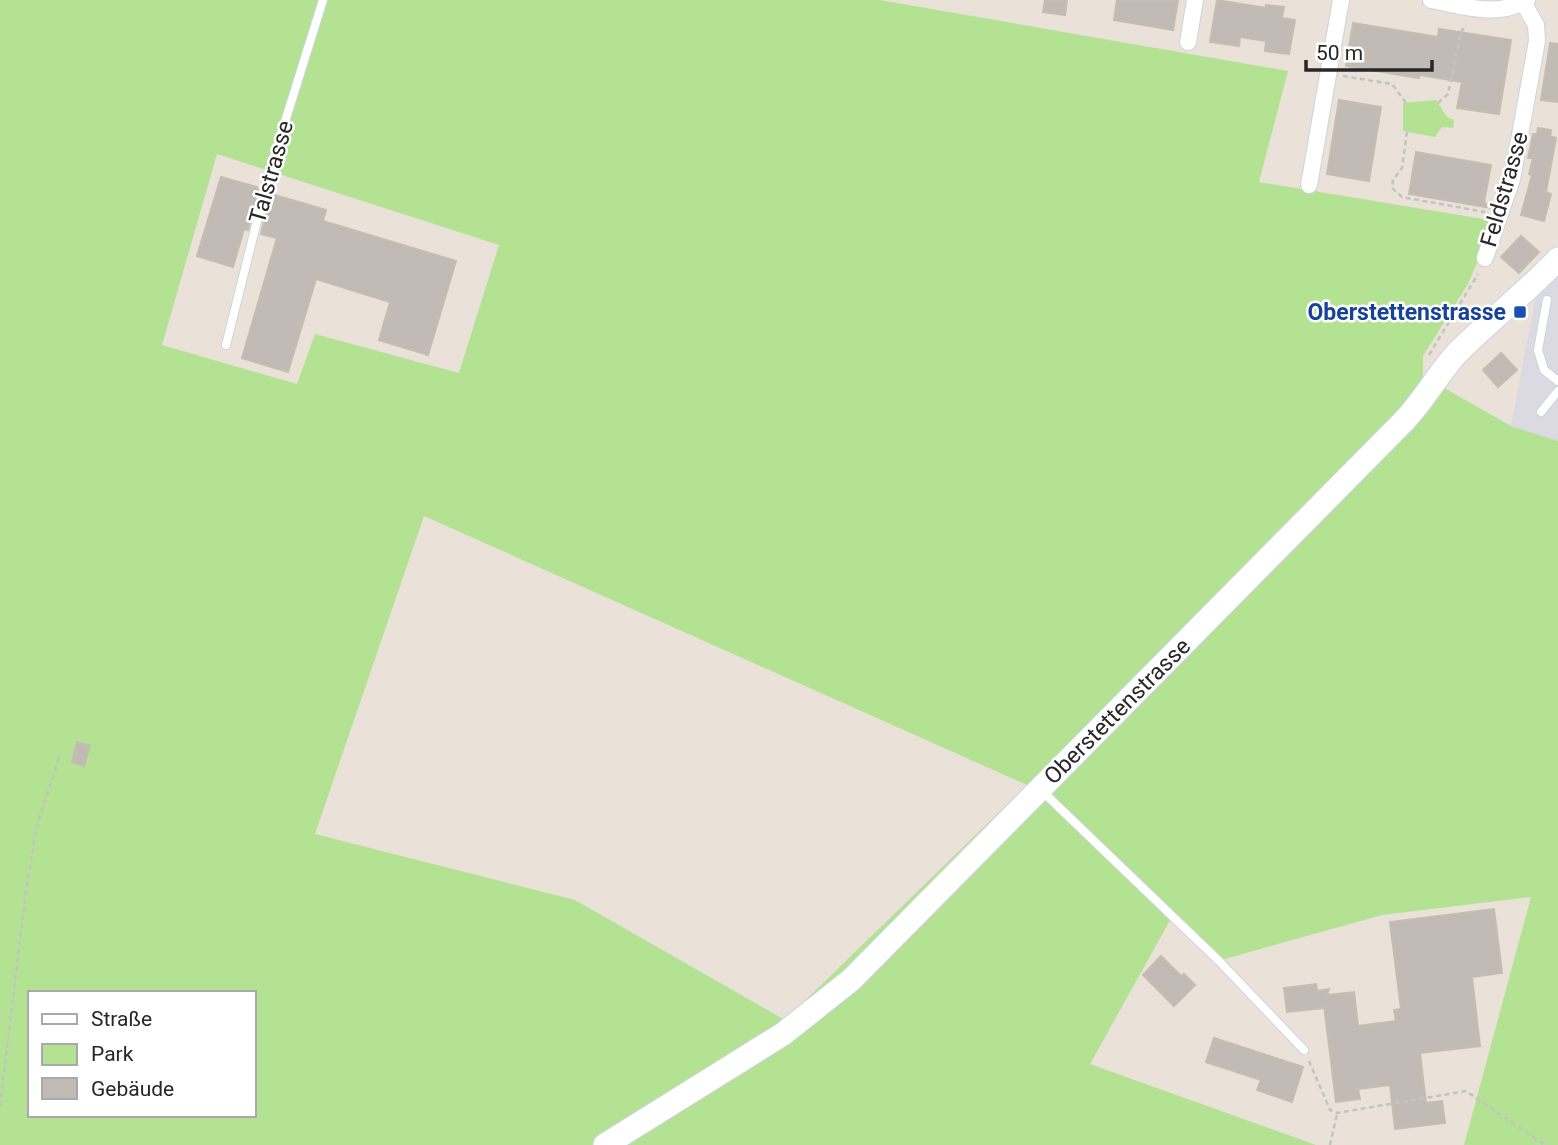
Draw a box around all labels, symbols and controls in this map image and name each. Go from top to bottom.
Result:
scale bar [1306,28,1432,72]
text: 50 m [1316,41,1363,65]
street label: Talstrasse [244,118,299,227]
street label: Feldstrasse [1475,128,1534,250]
place label: Oberstettenstrasse [1307,299,1506,326]
marker: Oberstettenstrasse [1512,304,1528,320]
street label: Oberstettenstrasse [1039,633,1196,790]
legend [28,991,256,1117]
text: Straße [91,1007,152,1031]
text: Park [91,1042,134,1066]
text: Gebäude [91,1077,174,1101]

